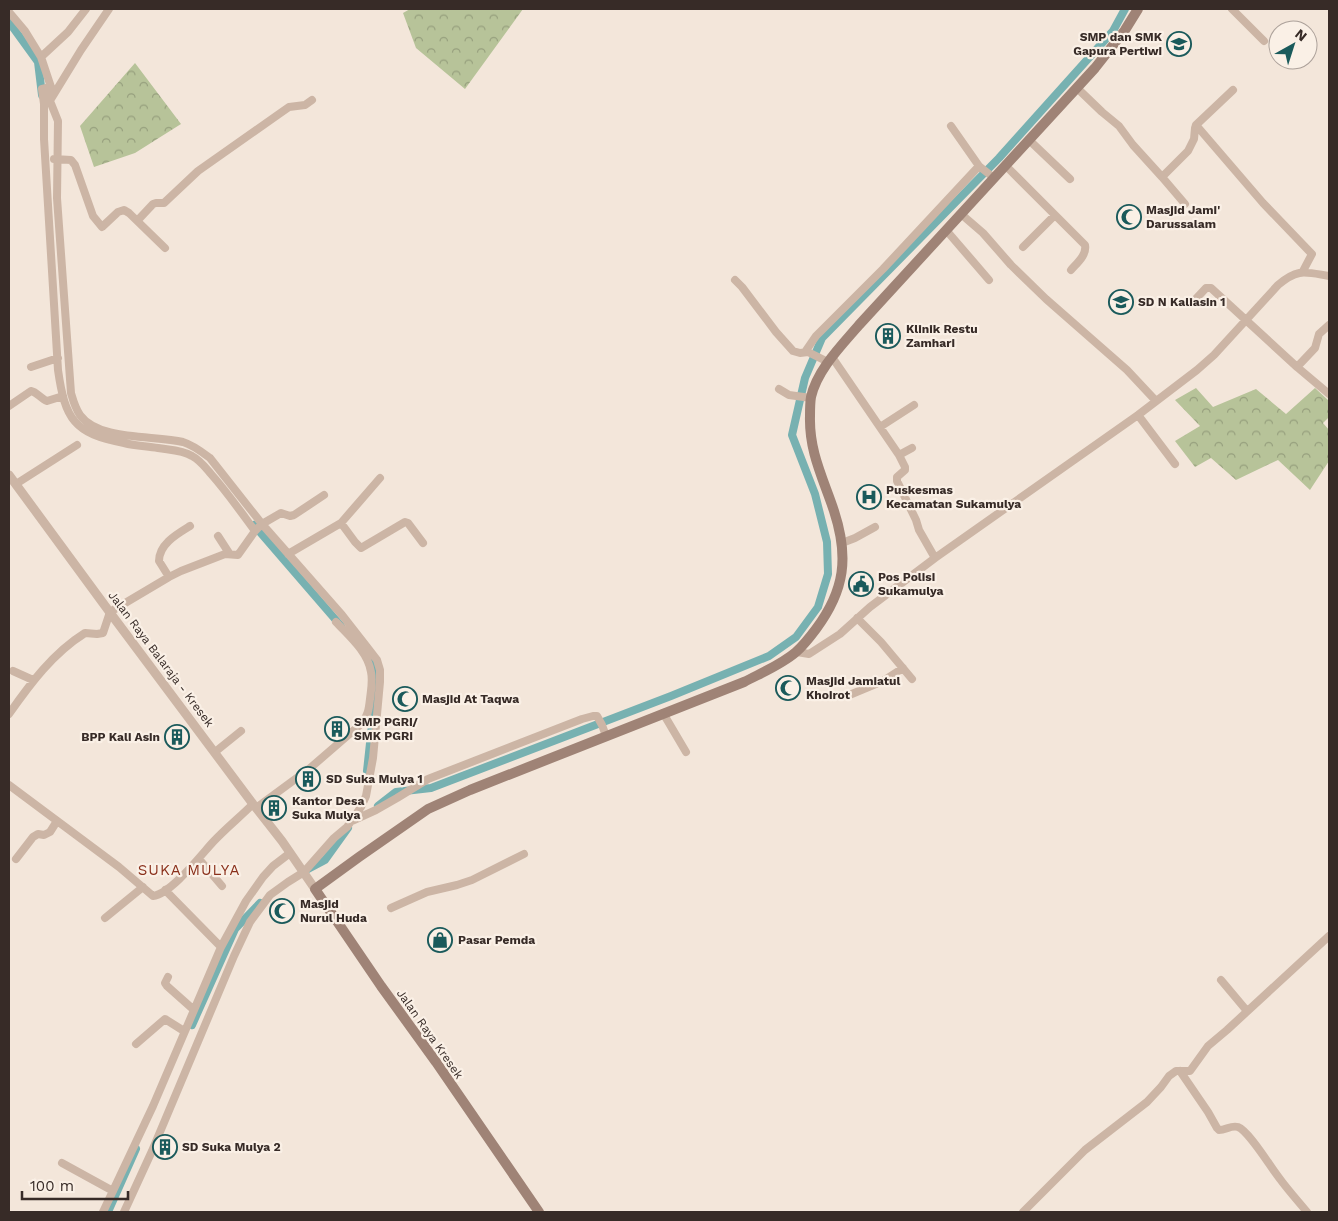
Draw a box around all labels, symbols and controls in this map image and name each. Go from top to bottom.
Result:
north arrow [1268,20,1318,70]
text: N [1292,25,1310,44]
place label: SMP dan SMK Gapura Pertiwi [1073,30,1163,58]
school or university icon: SMP dan SMK Gapura Pertiwi [1166,31,1192,57]
place label: Masjid Jami' Darussalam [1146,203,1220,231]
mosque icon: Masjid Jami' Darussalam [1116,204,1142,230]
school or university icon: SD N Kaliasin 1 [1108,289,1134,315]
place label: SD N Kaliasin 1 [1138,295,1226,309]
place label: Klinik Restu Zamhari [906,322,978,350]
building icon: Klinik Restu Zamhari [875,323,901,349]
place label: Puskesmas Kecamatan Sukamulya [886,483,1021,511]
hospital icon: Puskesmas Kecamatan Sukamulya [856,484,882,510]
place label: Pos Polisi Sukamulya [878,570,944,598]
public building icon: Pos Polisi Sukamulya [848,571,874,597]
street label: Jalan Raya Balaraja - Kresek [105,588,217,730]
place label: Masjid Jamiatul Khoirot [806,674,900,702]
mosque icon: Masjid Jamiatul Khoirot [775,675,801,701]
mosque icon: Masjid At Taqwa [392,686,418,712]
place label: Masjid At Taqwa [422,692,519,706]
place label: SMP PGRI/ SMK PGRI [354,715,418,743]
building icon: SMP PGRI/ SMK PGRI [324,716,350,742]
building icon: BPP Kali Asin [164,724,190,750]
place label: BPP Kali Asin [81,730,160,744]
building icon: SD Suka Mulya 1 [295,766,321,792]
place label: SD Suka Mulya 1 [326,772,423,786]
place label: Kantor Desa Suka Mulya [292,794,364,822]
building icon: Kantor Desa Suka Mulya [261,795,287,821]
district label: SUKA MULYA [138,861,240,879]
place label: Masjid Nurul Huda [300,897,367,925]
mosque icon: Masjid Nurul Huda [269,898,295,924]
shop icon: Pasar Pemda [427,927,453,953]
place label: Pasar Pemda [458,933,535,947]
street label: Jalan Raya Kresek [394,987,466,1082]
building icon: SD Suka Mulya 2 [152,1134,178,1160]
place label: SD Suka Mulya 2 [182,1140,281,1154]
scale bar [22,1168,129,1200]
text: 100 m [30,1177,74,1195]

